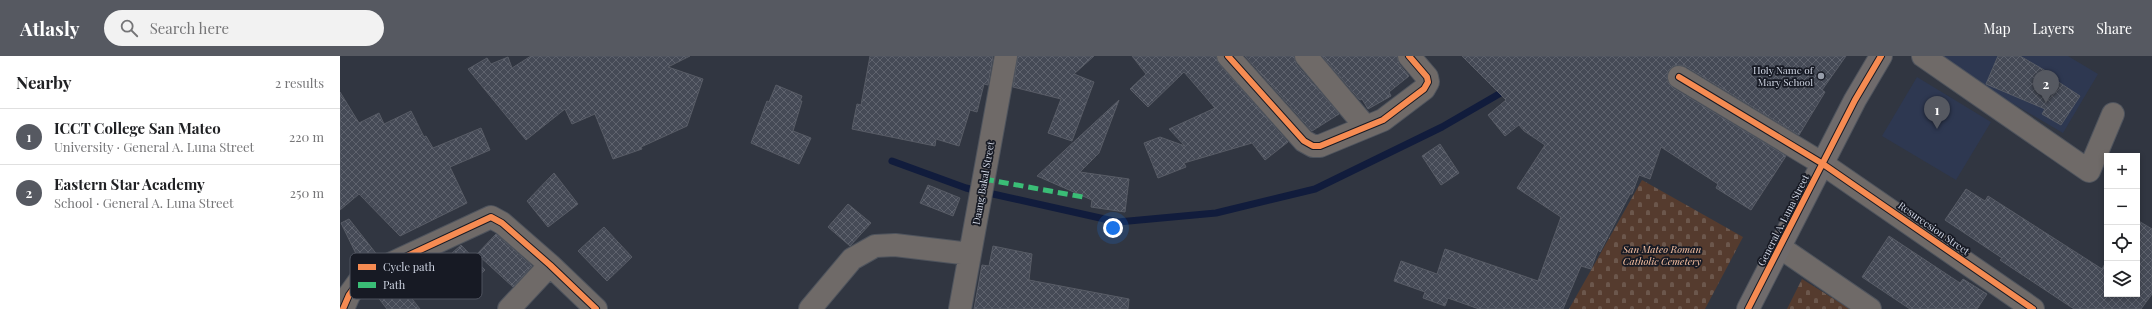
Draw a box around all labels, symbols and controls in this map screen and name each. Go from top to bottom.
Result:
search box [104,10,384,46]
text: Atlasly [20,15,80,41]
icon: search [118,17,140,39]
text: Search here [150,18,229,38]
text: Map [1983,19,2011,38]
text: Layers [2033,19,2074,38]
text: Share [2096,19,2132,38]
place label: Holy Name of Mary School [1753,63,1814,89]
pin: 2 [2033,70,2059,103]
text: Nearby [16,71,71,93]
marker: Holy Name of Mary School [1816,71,1826,81]
text: 2 results [275,74,324,91]
pin: 1 [1924,96,1950,129]
text: ICCT College San Mateo [54,118,221,138]
text: 1 [27,128,31,145]
text: 220 m [289,128,324,145]
text: University · General A. Luna Street [54,138,254,155]
street label: Daang Bakal Street [969,140,997,226]
map controls [2104,153,2140,297]
button: + [2104,153,2140,189]
street label: General A. Luna Street [1754,172,1812,268]
text: Eastern Star Academy [54,174,205,194]
text: 2 [26,184,32,201]
text: 250 m [290,184,324,201]
button: − [2104,189,2140,225]
text: School · General A. Luna Street [54,194,234,211]
street label: Resurecsion Street [1896,198,1973,258]
your location [1103,218,1123,238]
button: locate [2104,225,2140,261]
park label: San Mateo Roman Catholic Cemetery [1622,242,1701,268]
legend [350,253,482,299]
text: Cycle path [383,259,435,274]
button: layers [2104,261,2140,297]
text: Path [383,277,406,292]

